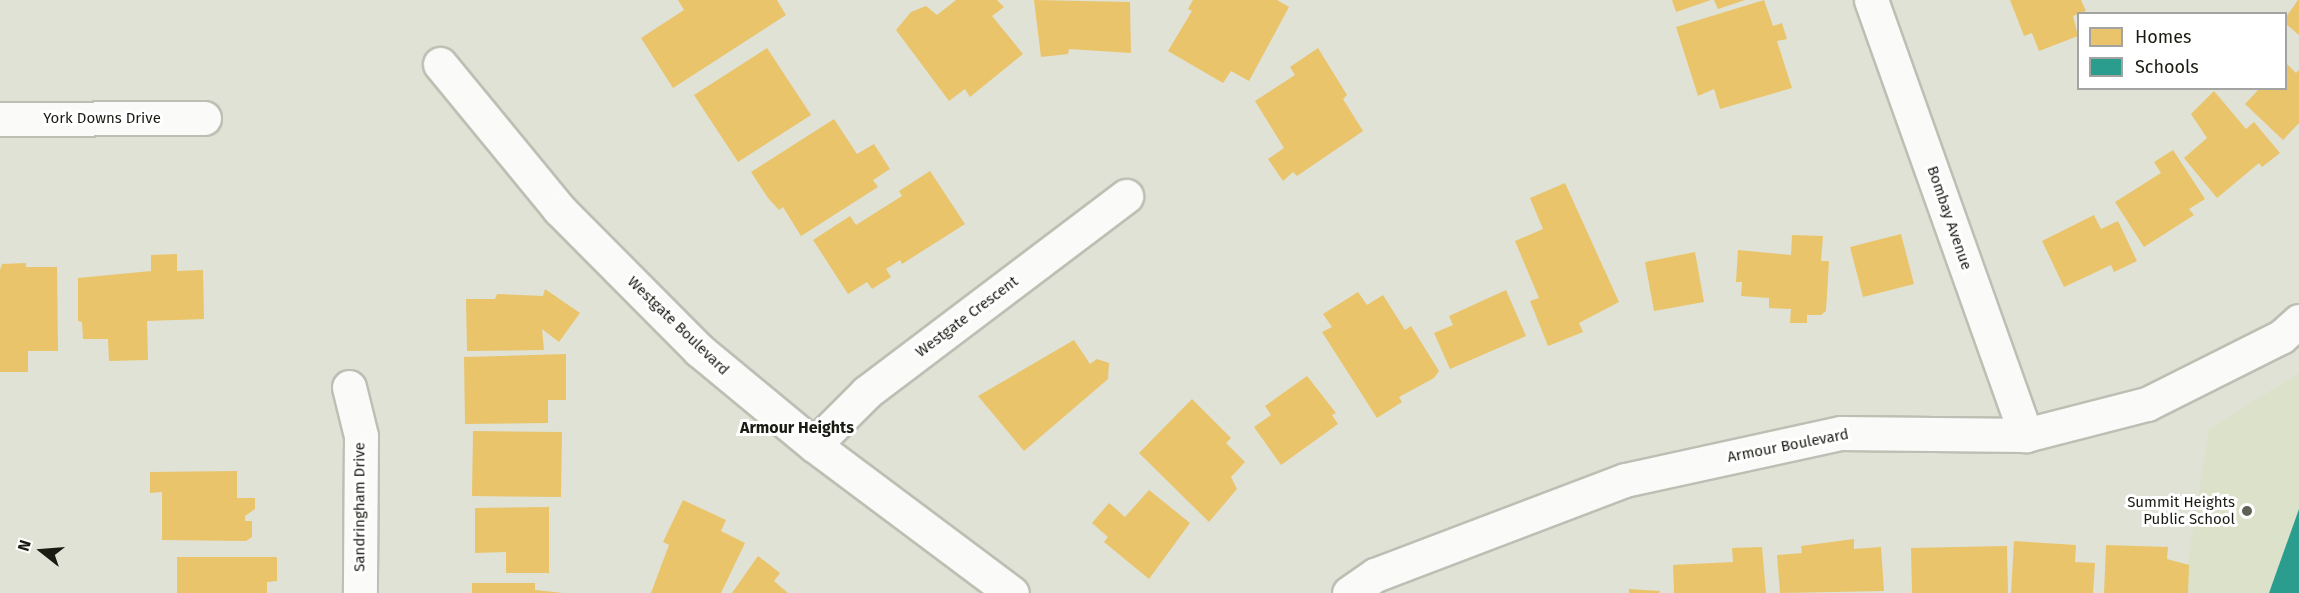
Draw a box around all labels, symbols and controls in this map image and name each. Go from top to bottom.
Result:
legend [2077,12,2287,90]
text: Homes [2135,26,2191,48]
text: Schools [2135,56,2199,78]
street label: York Downs Drive [43,110,161,128]
street label: Bombay Avenue [1923,164,1975,272]
street label: Westgate Boulevard [623,273,733,379]
street label: Westgate Crescent [912,273,1022,361]
district label: Armour Heights [740,418,854,438]
street label: Armour Boulevard [1726,425,1850,467]
street label: Sandringham Drive [351,442,369,572]
place label: Summit Heights Public School [2127,493,2235,528]
marker: Summit Heights Public School [2240,504,2254,518]
north arrow [12,521,72,581]
text: N [14,538,35,553]

